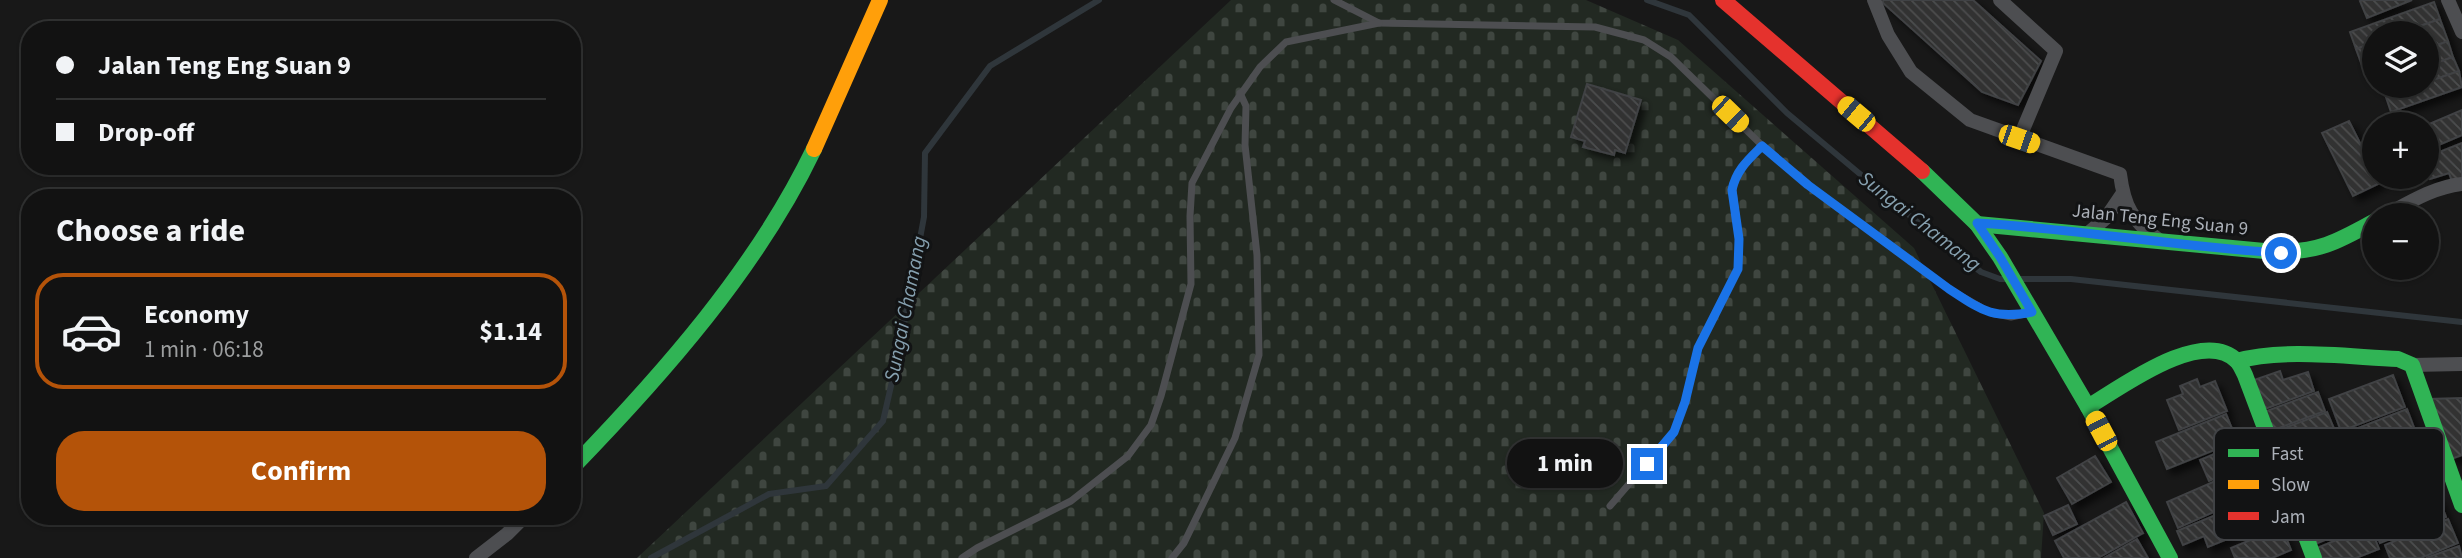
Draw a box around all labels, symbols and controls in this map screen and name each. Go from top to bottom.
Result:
map controls [2362,21,2439,280]
button: layers [2362,21,2439,98]
text: Jalan Teng Eng Suan 9 [98,47,351,84]
car [1708,92,1753,136]
car [1834,92,1879,136]
button: + [2362,112,2439,189]
text: Drop-off [98,114,194,151]
car [1996,122,2043,156]
water label: Sungai Chamang [1852,164,1988,278]
street label: Jalan Teng Eng Suan 9 [2071,197,2249,243]
button: − [2362,203,2439,280]
text: Choose a ride [56,208,245,254]
water label: Sungai Chamang [876,233,934,385]
route start [2265,237,2297,269]
text: Economy [144,296,249,333]
icon: car [60,300,123,363]
text: $1.14 [479,313,542,350]
text: 1 min · 06:18 [144,333,264,366]
car [2082,408,2121,454]
legend [2214,428,2444,540]
button: Confirm [56,431,546,511]
callout: 1 min [1507,440,1622,489]
text: Fast [2271,441,2304,468]
text: 1 min [1537,447,1593,480]
route end [1631,448,1663,480]
text: Slow [2271,472,2310,499]
text: Jam [2271,504,2305,531]

